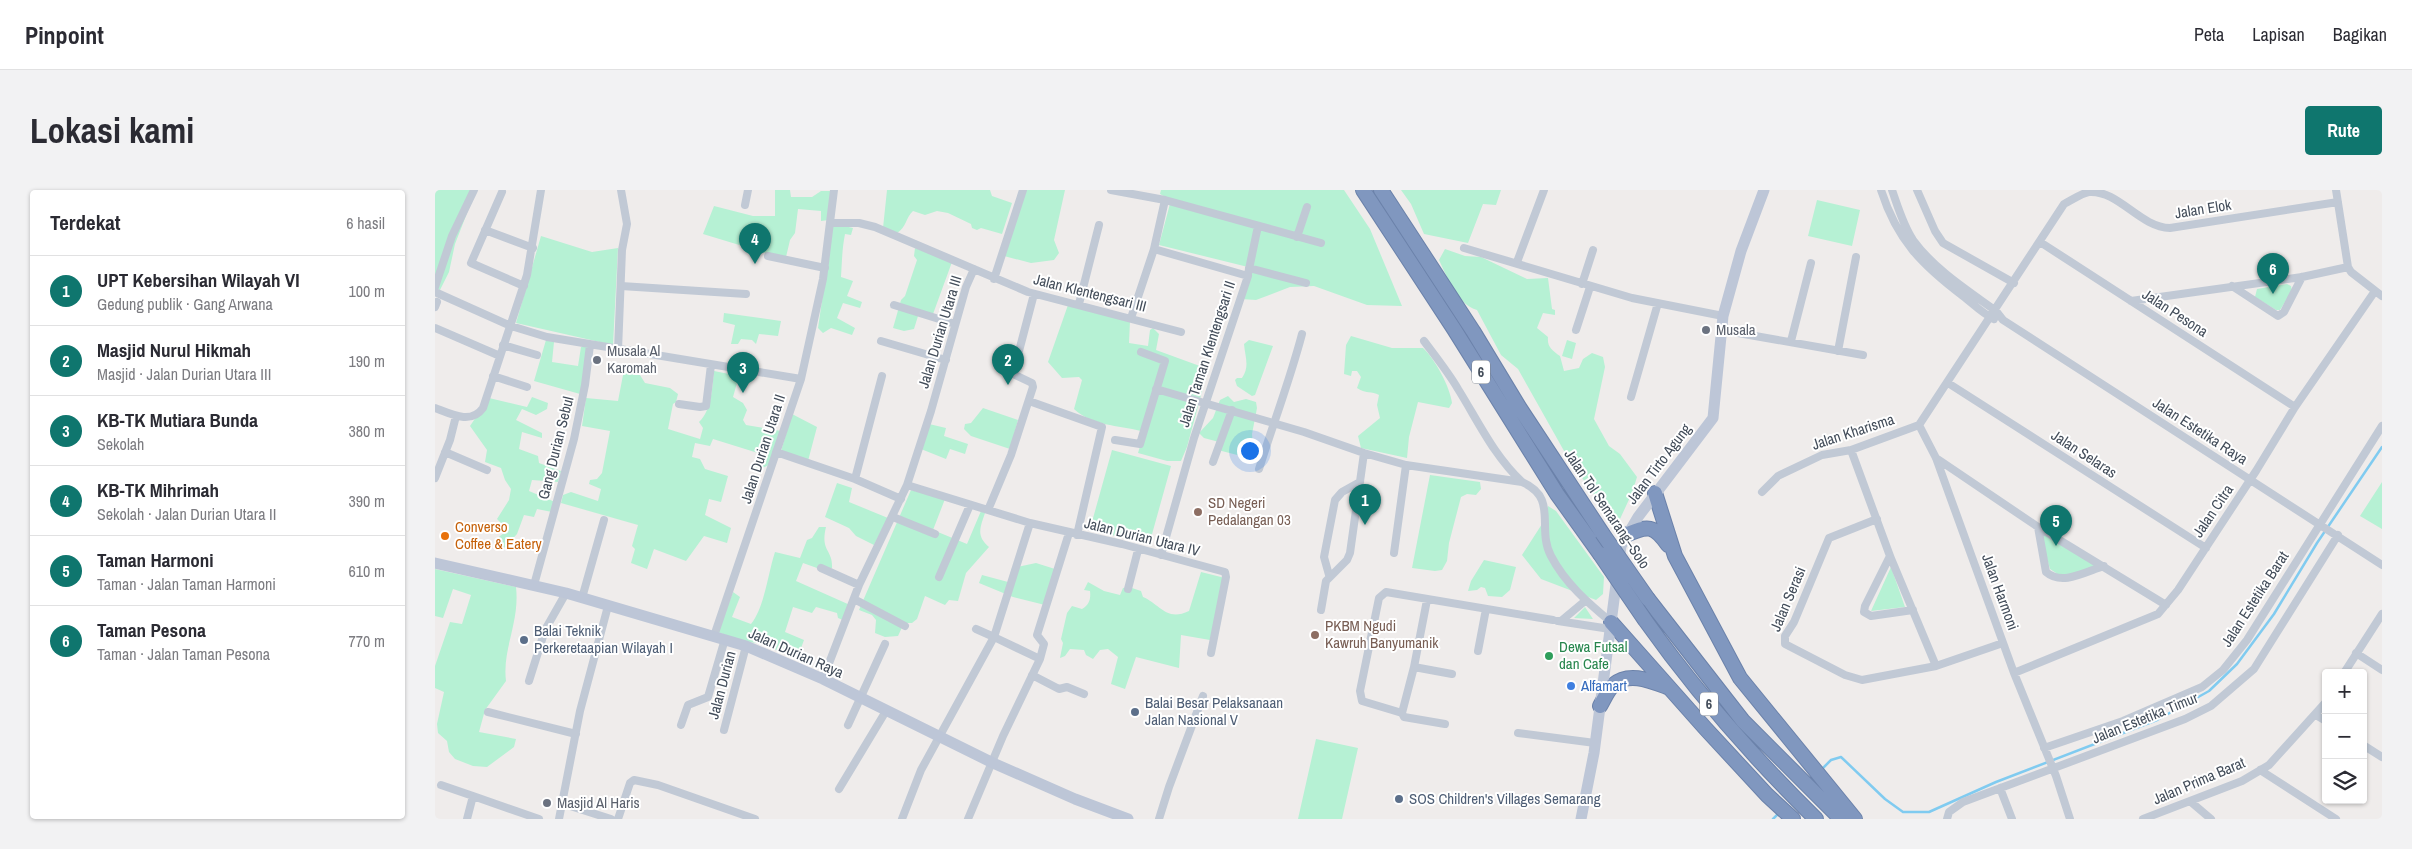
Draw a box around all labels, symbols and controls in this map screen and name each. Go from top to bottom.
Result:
text: Pinpoint [25,19,104,51]
text: Peta [2194,22,2224,47]
text: Lapisan [2252,22,2305,47]
text: Bagikan [2333,22,2387,47]
button: Rute [2305,106,2382,155]
text: Lokasi kami [30,107,194,154]
street label: Jalan Elok [2173,194,2233,223]
text: Terdekat [50,208,121,237]
text: 6 hasil [346,212,385,234]
pin: 4 [739,223,771,264]
pin: 6 [2257,253,2289,294]
text: UPT Kebersihan Wilayah VI [97,267,299,293]
street label: Jalan Klentengsari III [1032,268,1149,317]
street label: Jalan Durian Utara III [912,273,967,391]
street label: Jalan Taman Klentengsari II [1173,278,1240,430]
text: 1 [62,280,70,302]
text: 100 m [349,280,385,302]
street label: Jalan Pesona [2138,283,2212,342]
text: Gedung publik · Gang Arwana [97,293,273,315]
place label: Musala [1716,319,1756,340]
marker: Musala [1700,324,1712,336]
text: Masjid Nurul Hikmah [97,337,251,363]
place label: Musala Al Karomah [607,340,660,378]
pin: 2 [992,344,1024,385]
text: 2 [62,350,70,372]
text: 190 m [349,350,385,372]
pin: 3 [727,352,759,393]
marker: Musala Al Karomah [591,354,603,366]
road number: 6 [1472,360,1490,383]
text: Masjid · Jalan Durian Utara III [97,363,271,385]
street label: Jalan Durian Utara II [735,392,790,506]
street label: Jalan Estetika Raya [2149,392,2252,469]
street label: Gang Durian Sebul [533,394,578,502]
text: KB-TK Mutiara Bunda [97,407,258,433]
street label: Jalan Kharisma [1809,408,1897,455]
street label: Jalan Tirto Agung [1621,419,1696,508]
text: 3 [62,420,70,442]
text: 380 m [349,420,385,442]
street label: Jalan Selaras [2047,424,2121,483]
text: Sekolah [97,433,144,455]
your location [1237,438,1263,464]
street label: Jalan Tol Semarang–Solo [1560,445,1655,573]
text: KB-TK Mihrimah [97,477,219,503]
street label: Jalan Citra [2187,480,2238,541]
pin: 1 [1349,484,1381,525]
text: 4 [62,490,70,512]
text: 390 m [349,490,385,512]
place label: SD Negeri Pedalangan 03 [1208,492,1291,530]
text: Sekolah · Jalan Durian Utara II [97,503,276,525]
pin: 5 [2040,505,2072,546]
marker: SD Negeri Pedalangan 03 [1192,506,1204,518]
street label: Jalan Durian Utara IV [1082,512,1203,561]
place label: Converso Coffee & Eatery [455,516,542,554]
marker: Converso Coffee & Eatery [439,530,451,542]
street label: Jalan Estetika Barat [2216,546,2294,651]
text: Taman Harmoni [97,547,214,573]
street label: Jalan Harmoni [1977,551,2024,633]
text: 5 [62,560,70,582]
text: 610 m [349,560,385,582]
street label: Jalan Serasi [1765,563,1811,634]
text: Taman · Jalan Taman Harmoni [97,573,276,595]
place label: PKBM Ngudi Kawruh Banyumanik [1325,615,1439,653]
text: Taman Pesona [97,617,206,643]
place label: Balai Teknik Perkeretaapian Wilayah I [534,620,673,658]
street label: Jalan Durian Raya [745,622,847,683]
marker: PKBM Ngudi Kawruh Banyumanik [1309,629,1321,641]
text: 6 [62,630,70,652]
text: 770 m [349,630,385,652]
marker: Balai Teknik Perkeretaapian Wilayah I [518,634,530,646]
place label: Dewa Futsal dan Cafe [1559,636,1627,674]
text: Taman · Jalan Taman Pesona [97,643,270,665]
street label: Jalan Durian [702,648,741,721]
marker: Dewa Futsal dan Cafe [1543,650,1555,662]
map controls [2322,669,2367,804]
button: + [2322,669,2367,714]
place label: Alfamart [1580,675,1627,696]
marker: Alfamart [1565,680,1577,692]
street label: Jalan Estetika Timur [2089,687,2201,748]
place label: Balai Besar Pelaksanaan Jalan Nasional V [1145,692,1283,730]
road number: 6 [1700,692,1718,716]
marker: Balai Besar Pelaksanaan Jalan Nasional V [1129,706,1141,718]
button: − [2322,714,2367,759]
street label: Jalan Prima Barat [2149,751,2249,809]
button: layers [2322,759,2367,804]
place label: SOS Children's Villages Semarang [1409,788,1601,809]
place label: Masjid Al Haris [557,792,640,813]
marker: SOS Children's Villages Semarang [1393,793,1405,805]
marker: Masjid Al Haris [541,797,553,809]

